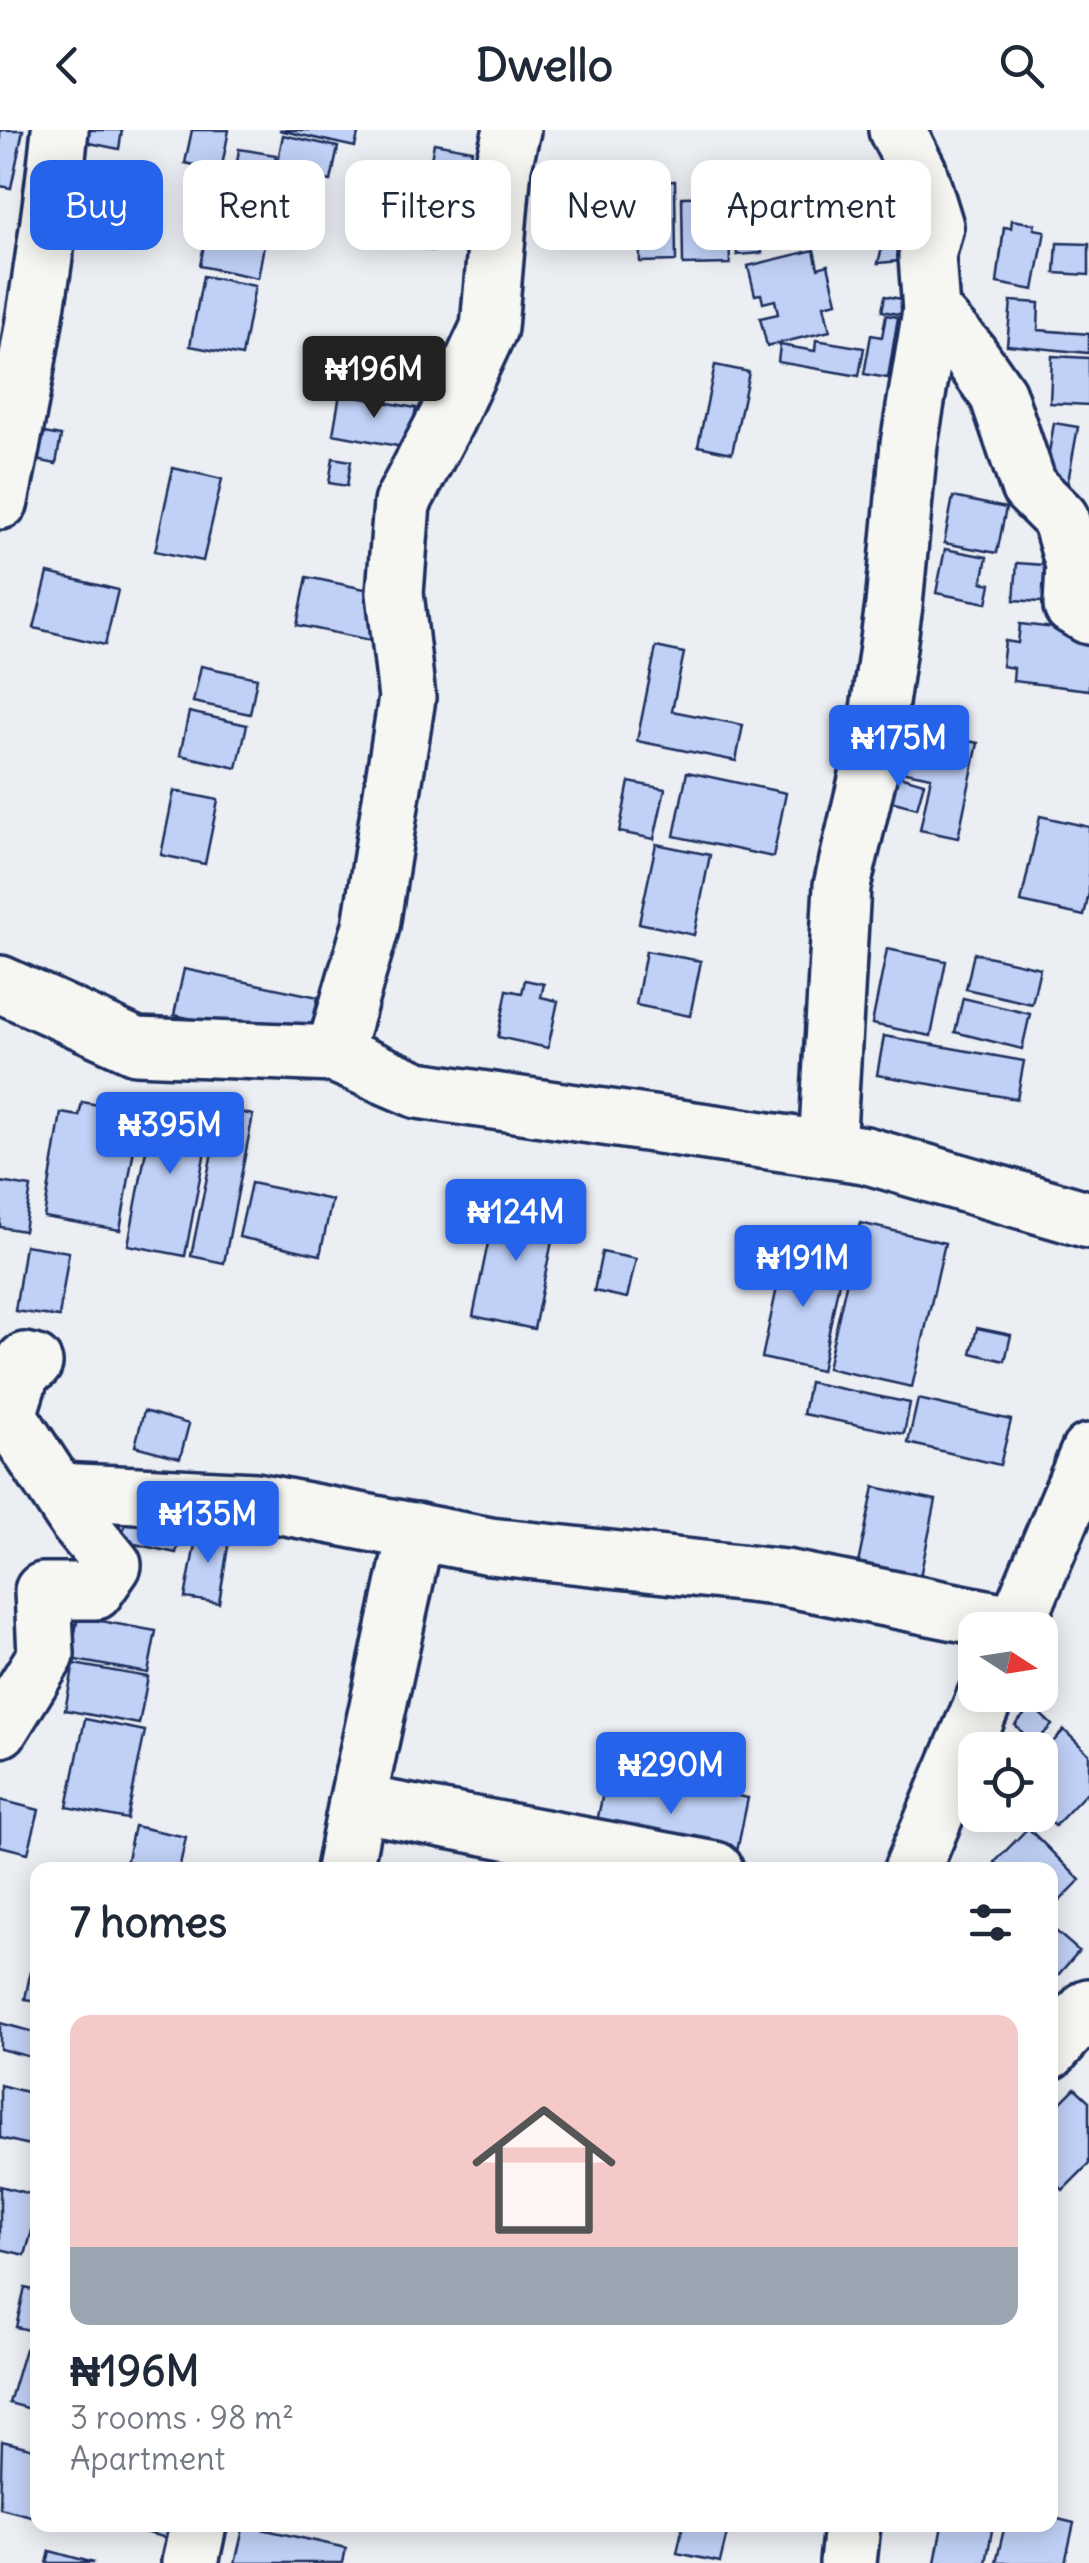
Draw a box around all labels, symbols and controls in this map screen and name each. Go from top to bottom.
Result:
text: Dwello [476,37,613,93]
icon: back [40,38,95,93]
icon: search [994,38,1049,93]
chip: Buy [30,160,163,250]
chip: Rent [183,160,325,250]
chip: Filters [345,160,511,250]
chip: New [531,160,671,250]
chip: Apartment [691,160,931,250]
pin: ₦196M [304,336,444,421]
text: ₦196M [325,348,423,389]
pin: ₦175M [829,705,969,790]
text: ₦175M [851,717,947,758]
pin: ₦395M [100,1092,240,1177]
text: ₦395M [118,1104,222,1145]
pin: ₦124M [446,1179,586,1264]
text: ₦124M [467,1191,565,1232]
pin: ₦191M [733,1225,873,1310]
text: ₦191M [757,1237,849,1278]
pin: ₦135M [138,1481,278,1566]
text: ₦135M [159,1493,257,1534]
north arrow [958,1612,1058,1712]
map controls [958,1612,1058,1832]
pin: ₦290M [601,1732,741,1817]
button: locate [958,1732,1058,1832]
text: ₦290M [618,1744,724,1785]
icon: filters [963,1895,1018,1950]
text: 7 homes [70,1896,227,1948]
icon: home [454,2080,634,2260]
text: ₦196M [70,2345,200,2397]
text: 3 rooms · 98 m² [70,2397,294,2438]
text: Apartment [70,2438,225,2479]

